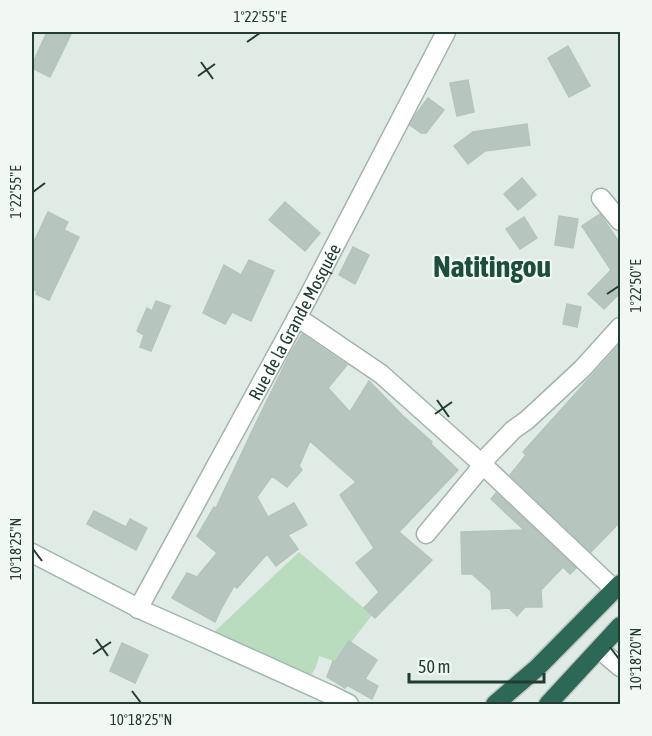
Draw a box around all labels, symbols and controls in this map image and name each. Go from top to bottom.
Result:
text: 1°22'55"E [233,8,287,25]
text: 1°22'55"E [7,165,24,219]
street label: Rue de la Grande Mosquée [244,240,345,404]
district label: Natitingou [433,249,551,283]
text: 1°22'50"E [627,259,644,313]
text: 10°18'25"N [7,518,24,580]
text: 10°18'20"N [627,628,644,690]
scale bar [409,646,544,684]
text: 50 m [418,656,450,677]
text: 10°18'25"N [110,711,172,728]

